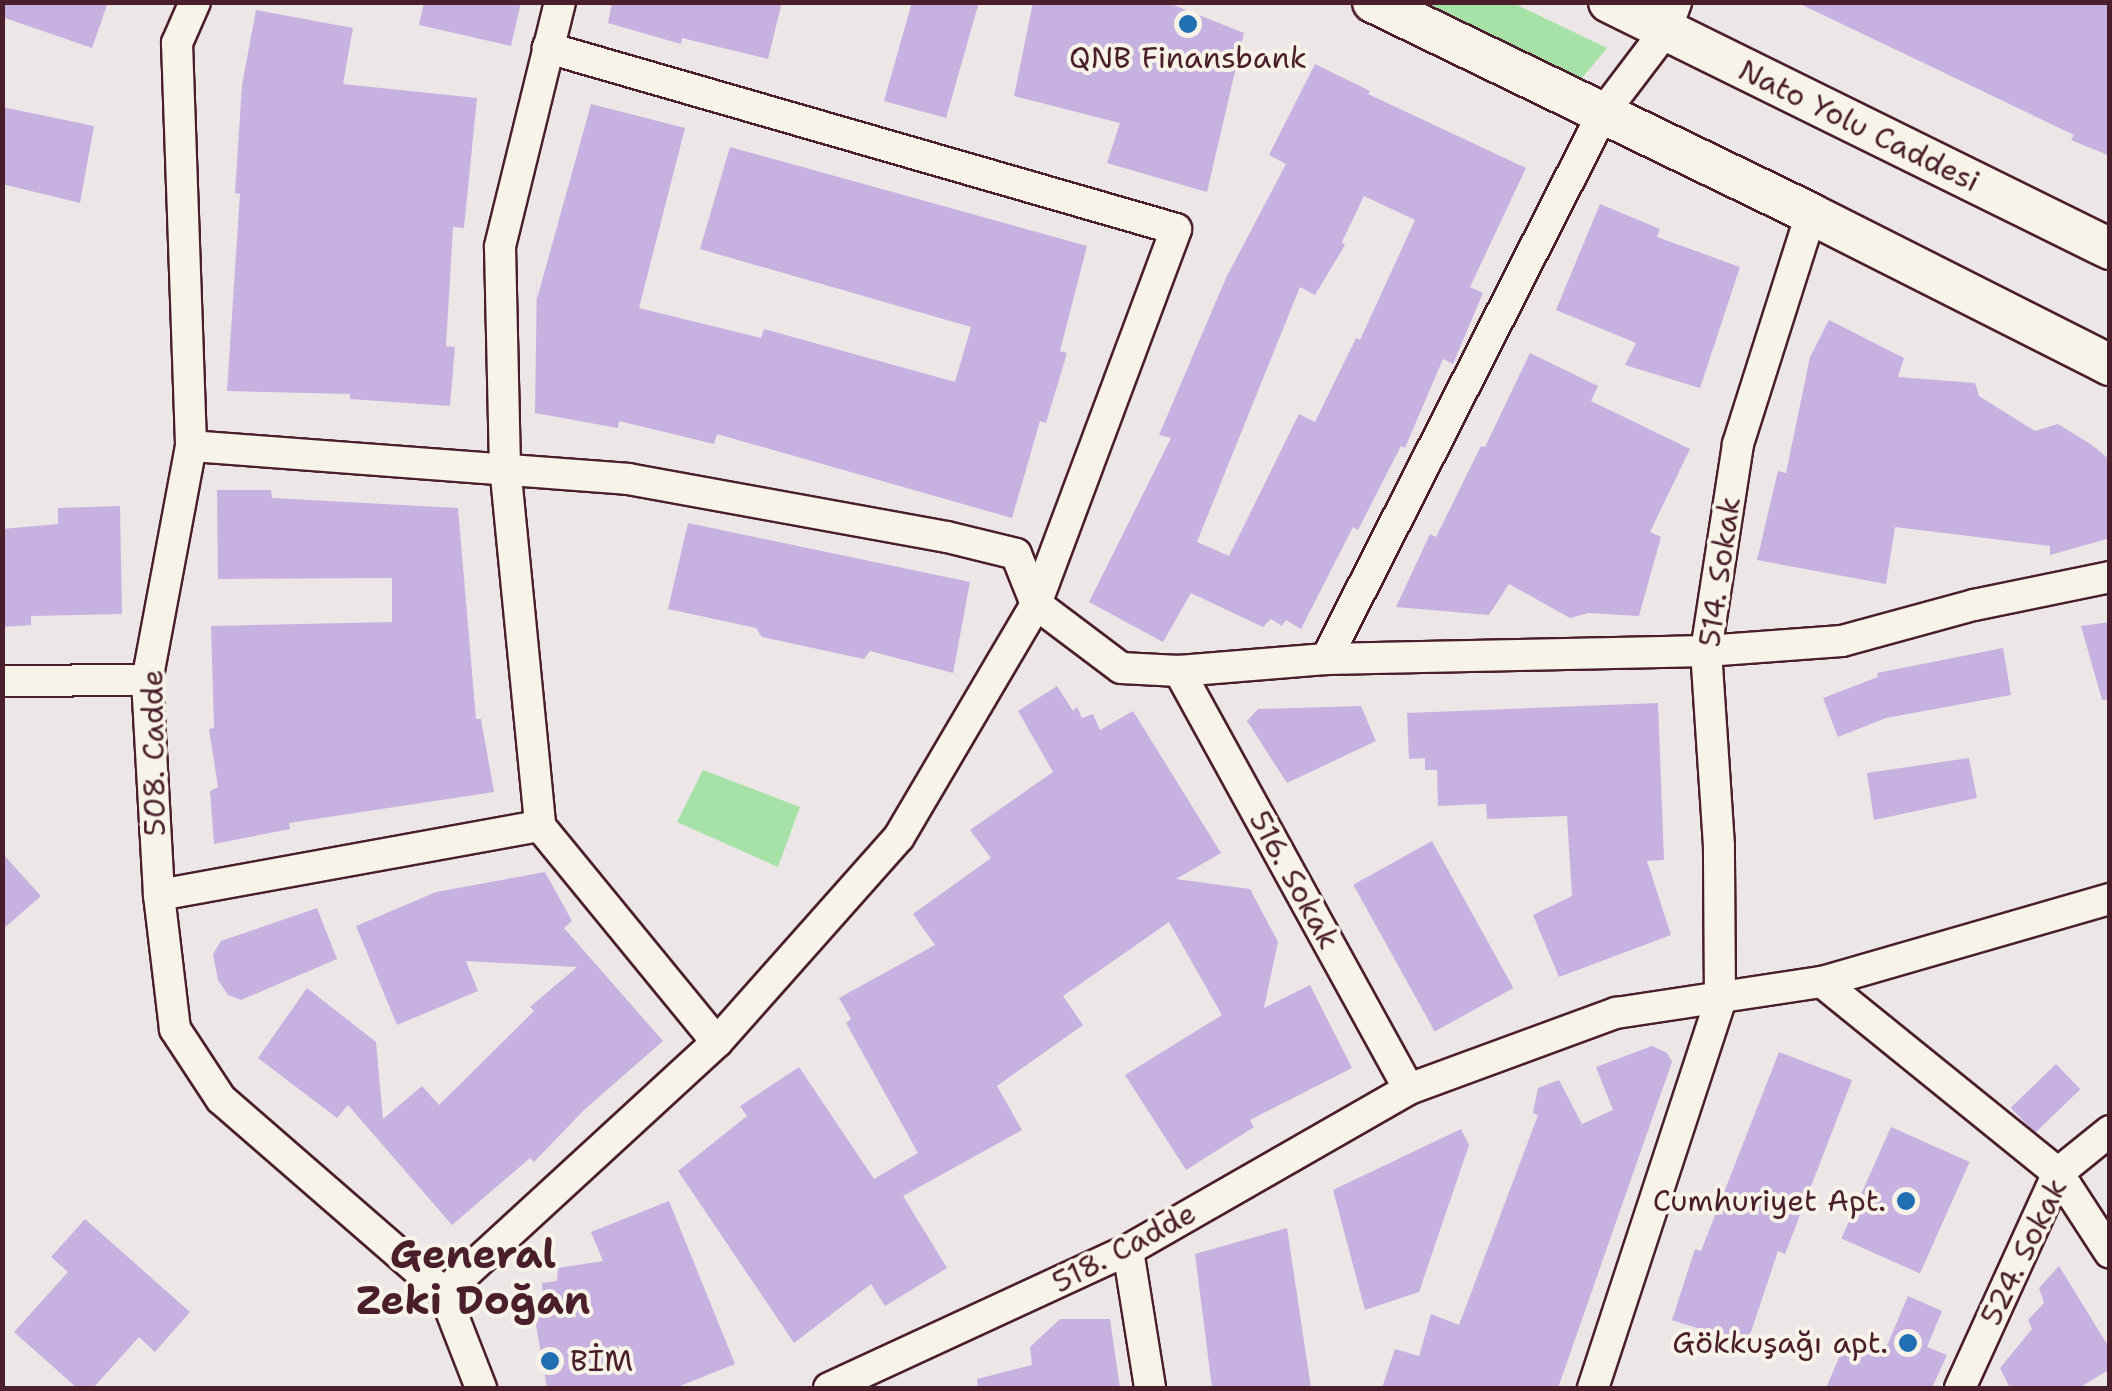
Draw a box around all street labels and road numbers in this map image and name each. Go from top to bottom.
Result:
street label: Nato Yolu Caddesi [1733,52,1985,200]
street label: 514. Sokak [1692,495,1748,649]
street label: 508. Cadde [135,669,173,837]
street label: 516. Sokak [1241,804,1347,956]
street label: 524. Sokak [1973,1173,2075,1331]
street label: 518. Cadde [1046,1195,1202,1301]

